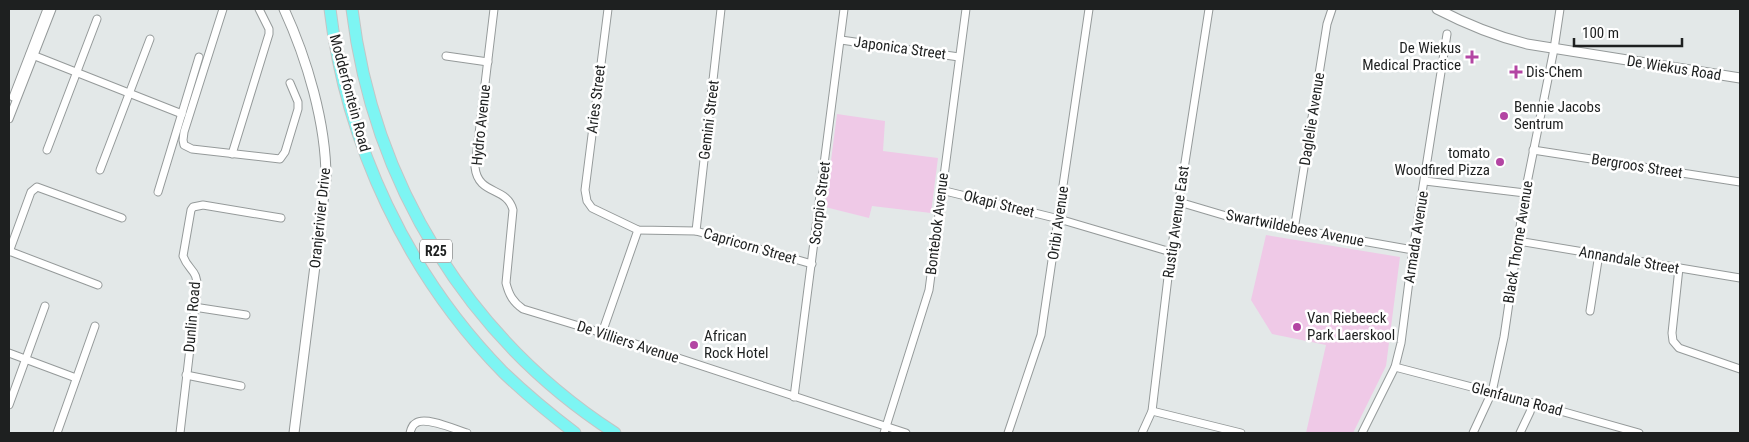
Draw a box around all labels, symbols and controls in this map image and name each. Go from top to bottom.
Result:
scale bar [1574,15,1682,47]
text: 100 m [1582,24,1619,42]
street label: Modderfontein Road [326,32,374,154]
street label: Japonica Street [853,33,947,63]
place label: De Wiekus Medical Practice [1362,39,1461,74]
marker: De Wiekus Medical Practice [1465,50,1479,64]
street label: De Wiekus Road [1625,52,1723,84]
place label: Dis-Chem [1526,63,1583,81]
street label: Aries Street [583,64,609,134]
marker: Dis-Chem [1510,66,1522,78]
street label: Daglelie Avenue [1296,71,1328,167]
street label: Gemini Street [695,79,723,161]
street label: Hydro Avenue [468,84,494,166]
place label: Bennie Jacobs Sentrum [1514,98,1601,133]
marker: Bennie Jacobs Sentrum [1498,110,1510,122]
place label: tomato Woodfired Pizza [1394,144,1490,179]
street label: Bergroos Street [1590,150,1684,182]
marker: tomato Woodfired Pizza [1494,156,1506,168]
street label: Scorpio Street [806,160,834,246]
street label: Rustig Avenue East [1159,165,1193,279]
street label: Oranjerivier Drive [306,167,334,269]
street label: Bontebok Avenue [922,172,952,276]
street label: Black Thorne Avenue [1499,179,1537,305]
street label: Oribi Avenue [1044,185,1072,261]
street label: Okapi Street [962,187,1036,221]
street label: Armada Avenue [1400,190,1432,284]
street label: Swartwildebees Avenue [1225,206,1365,250]
street label: Capricorn Street [701,224,799,268]
road number: R25 [420,240,452,262]
street label: Annandale Street [1578,242,1680,278]
street label: Dunlin Road [180,281,204,353]
place label: Van Riebeeck Park Laerskool [1307,309,1395,344]
street label: De Villiers Avenue [575,317,681,367]
marker: Van Riebeeck Park Laerskool [1291,321,1303,333]
place label: African Rock Hotel [704,327,768,362]
marker: African Rock Hotel [688,339,700,351]
street label: Glenfauna Road [1469,378,1565,420]

